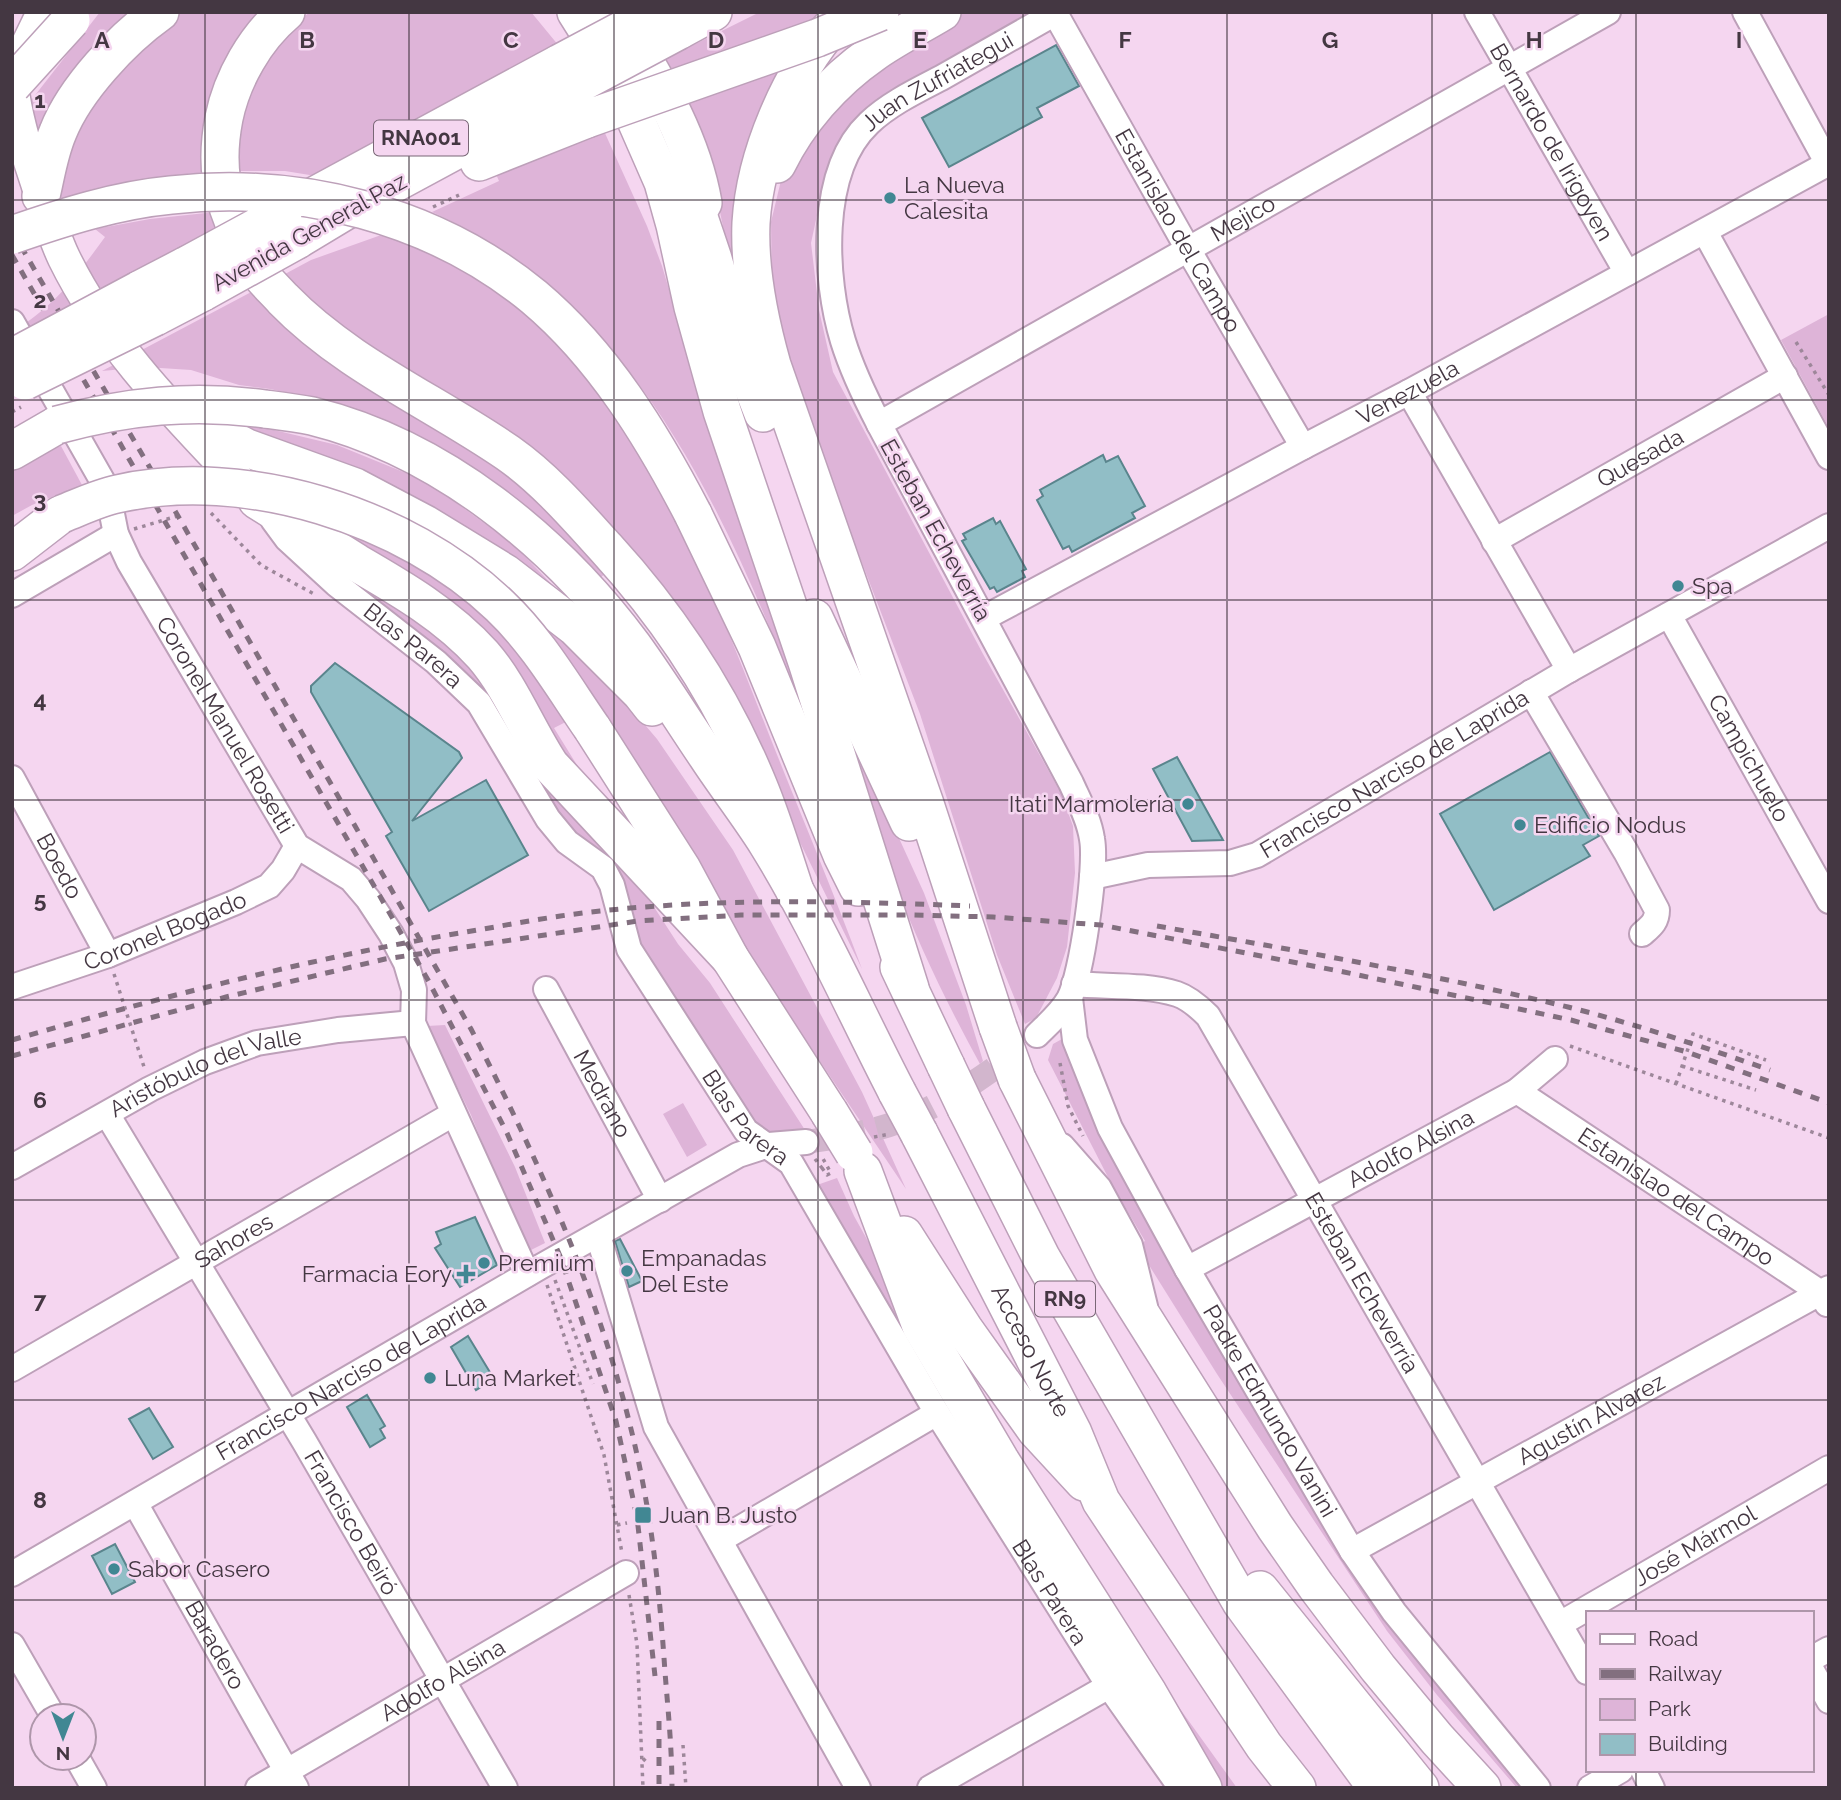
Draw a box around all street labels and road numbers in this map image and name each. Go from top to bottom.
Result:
street label: Juan Zufriategui [855,26,1018,136]
street label: Bernardo de Irigoyen [1485,38,1620,245]
road number: RNA001 [374,120,468,156]
street label: Estanislao del Campo [1110,124,1247,337]
street label: Avenida General Paz [207,167,411,296]
street label: Mejico [1206,189,1280,247]
street label: Venezuela [1352,354,1463,430]
street label: Quesada [1592,423,1688,493]
street label: Esteban Echeverría [875,434,998,626]
street label: Blas Parera [359,597,469,693]
street label: Coronel Manuel Rosetti [151,611,300,838]
street label: Francisco Narciso de Laprida [1255,683,1533,863]
street label: Campichuelo [1703,689,1796,826]
street label: Boedo [31,828,89,903]
street label: Coronel Bogado [80,885,250,975]
street label: Aristóbulo del Valle [104,1022,303,1122]
street label: Medrano [568,1045,638,1142]
street label: Blas Parera [697,1064,794,1170]
street label: Adolfo Alsina [1343,1103,1478,1193]
street label: Estanislao del Campo [1573,1121,1780,1271]
street label: Esteban Echeverría [1300,1187,1425,1378]
street label: Sahores [189,1207,277,1274]
street label: Acceso Norte [986,1280,1076,1421]
road number: RN9 [1035,1282,1095,1316]
street label: Francisco Narciso de Laprida [211,1288,490,1466]
street label: Padre Edmundo Vanini [1198,1300,1343,1522]
street label: Agustín Álvarez [1513,1367,1669,1470]
street label: Francisco Beiró [299,1445,404,1599]
street label: José Mármol [1629,1499,1761,1591]
street label: Blas Parera [1007,1534,1094,1650]
street label: Baradero [180,1596,251,1694]
street label: Adolfo Alsina [376,1633,510,1726]

